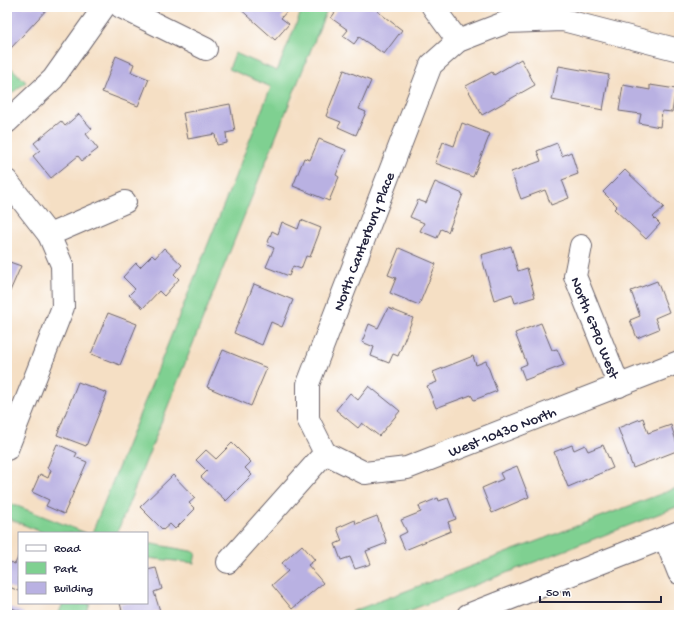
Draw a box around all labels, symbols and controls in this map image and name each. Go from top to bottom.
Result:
street label: North Canterbury Place [330,170,400,314]
street label: North 6790 West [565,275,623,383]
street label: West 10430 North [446,404,559,462]
legend [18,532,148,604]
text: Road [54,543,81,557]
text: Park [53,563,79,577]
scale bar [540,578,661,604]
text: Building [53,583,93,597]
text: 50 m [546,587,571,601]

